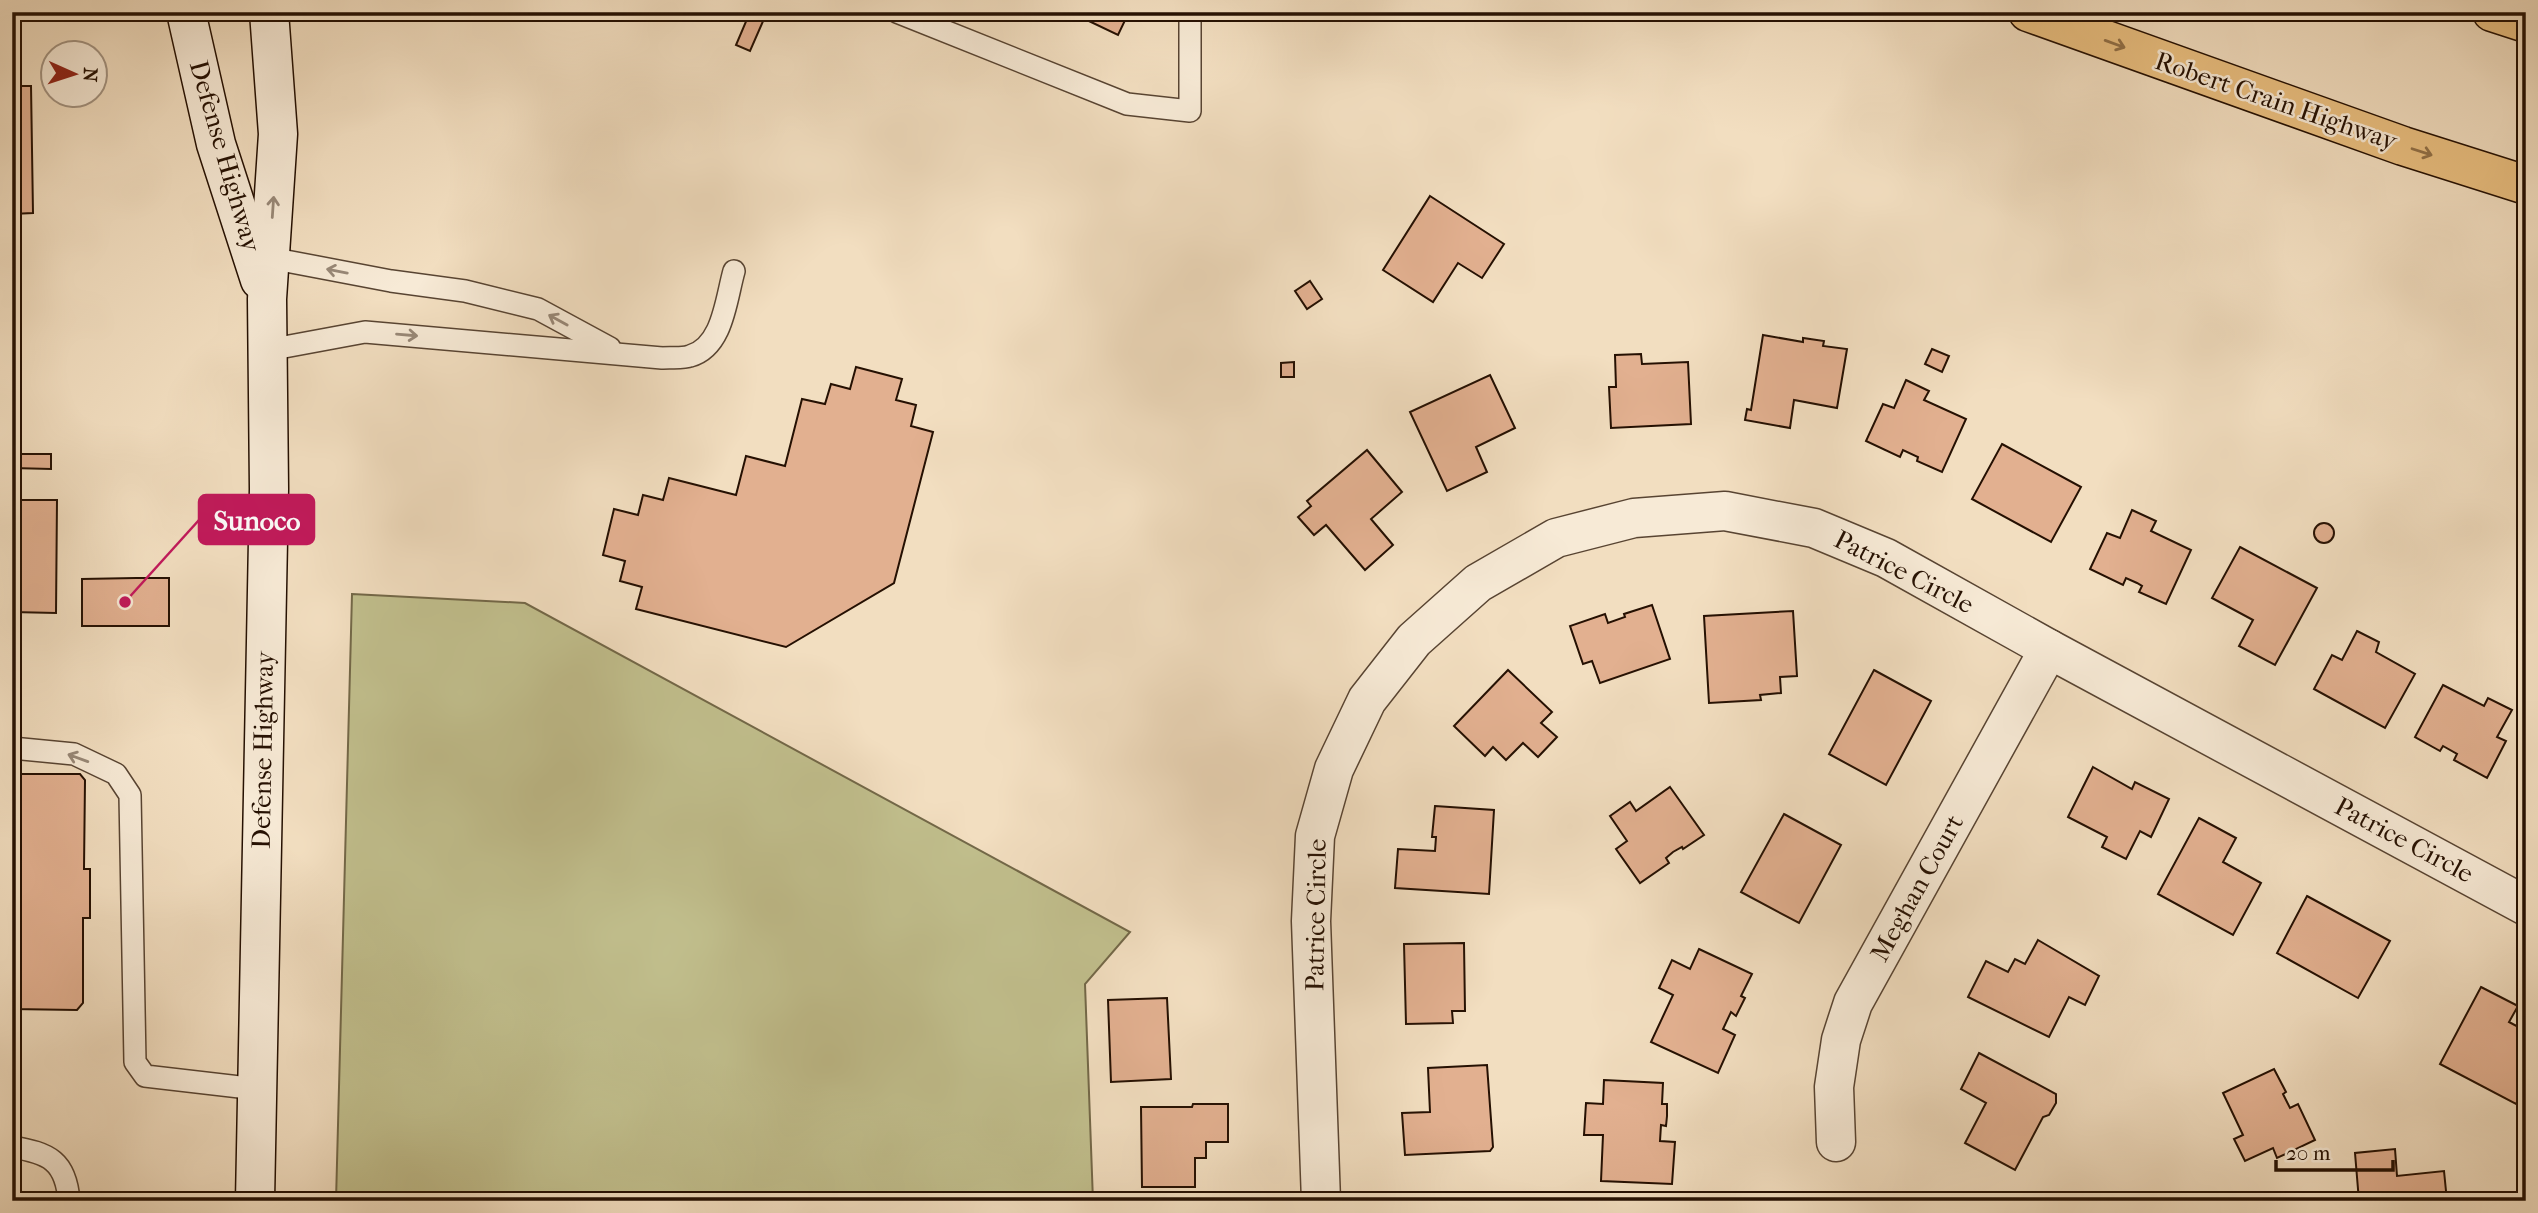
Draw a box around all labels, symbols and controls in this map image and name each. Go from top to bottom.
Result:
north arrow [38,38,108,108]
one-way arrow [2104,39,2126,52]
street label: Robert Crain Highway [2151,45,2402,157]
street label: Defense Highway [183,57,267,256]
text: N [79,67,101,83]
one-way arrow [2411,147,2433,159]
one-way arrow [267,196,280,219]
one-way arrow [326,263,349,277]
one-way arrow [548,312,569,326]
one-way arrow [396,329,418,342]
callout: Sunoco [199,495,314,544]
text: Sunoco [213,504,301,537]
street label: Patrice Circle [1829,524,1979,620]
street label: Defense Highway [246,650,280,849]
one-way arrow [68,751,89,763]
street label: Patrice Circle [2329,791,2479,890]
street label: Meghan Court [1864,809,1970,967]
street label: Patrice Circle [1299,838,1333,991]
scale bar [2276,1129,2393,1173]
text: 20 m [2286,1141,2331,1165]

